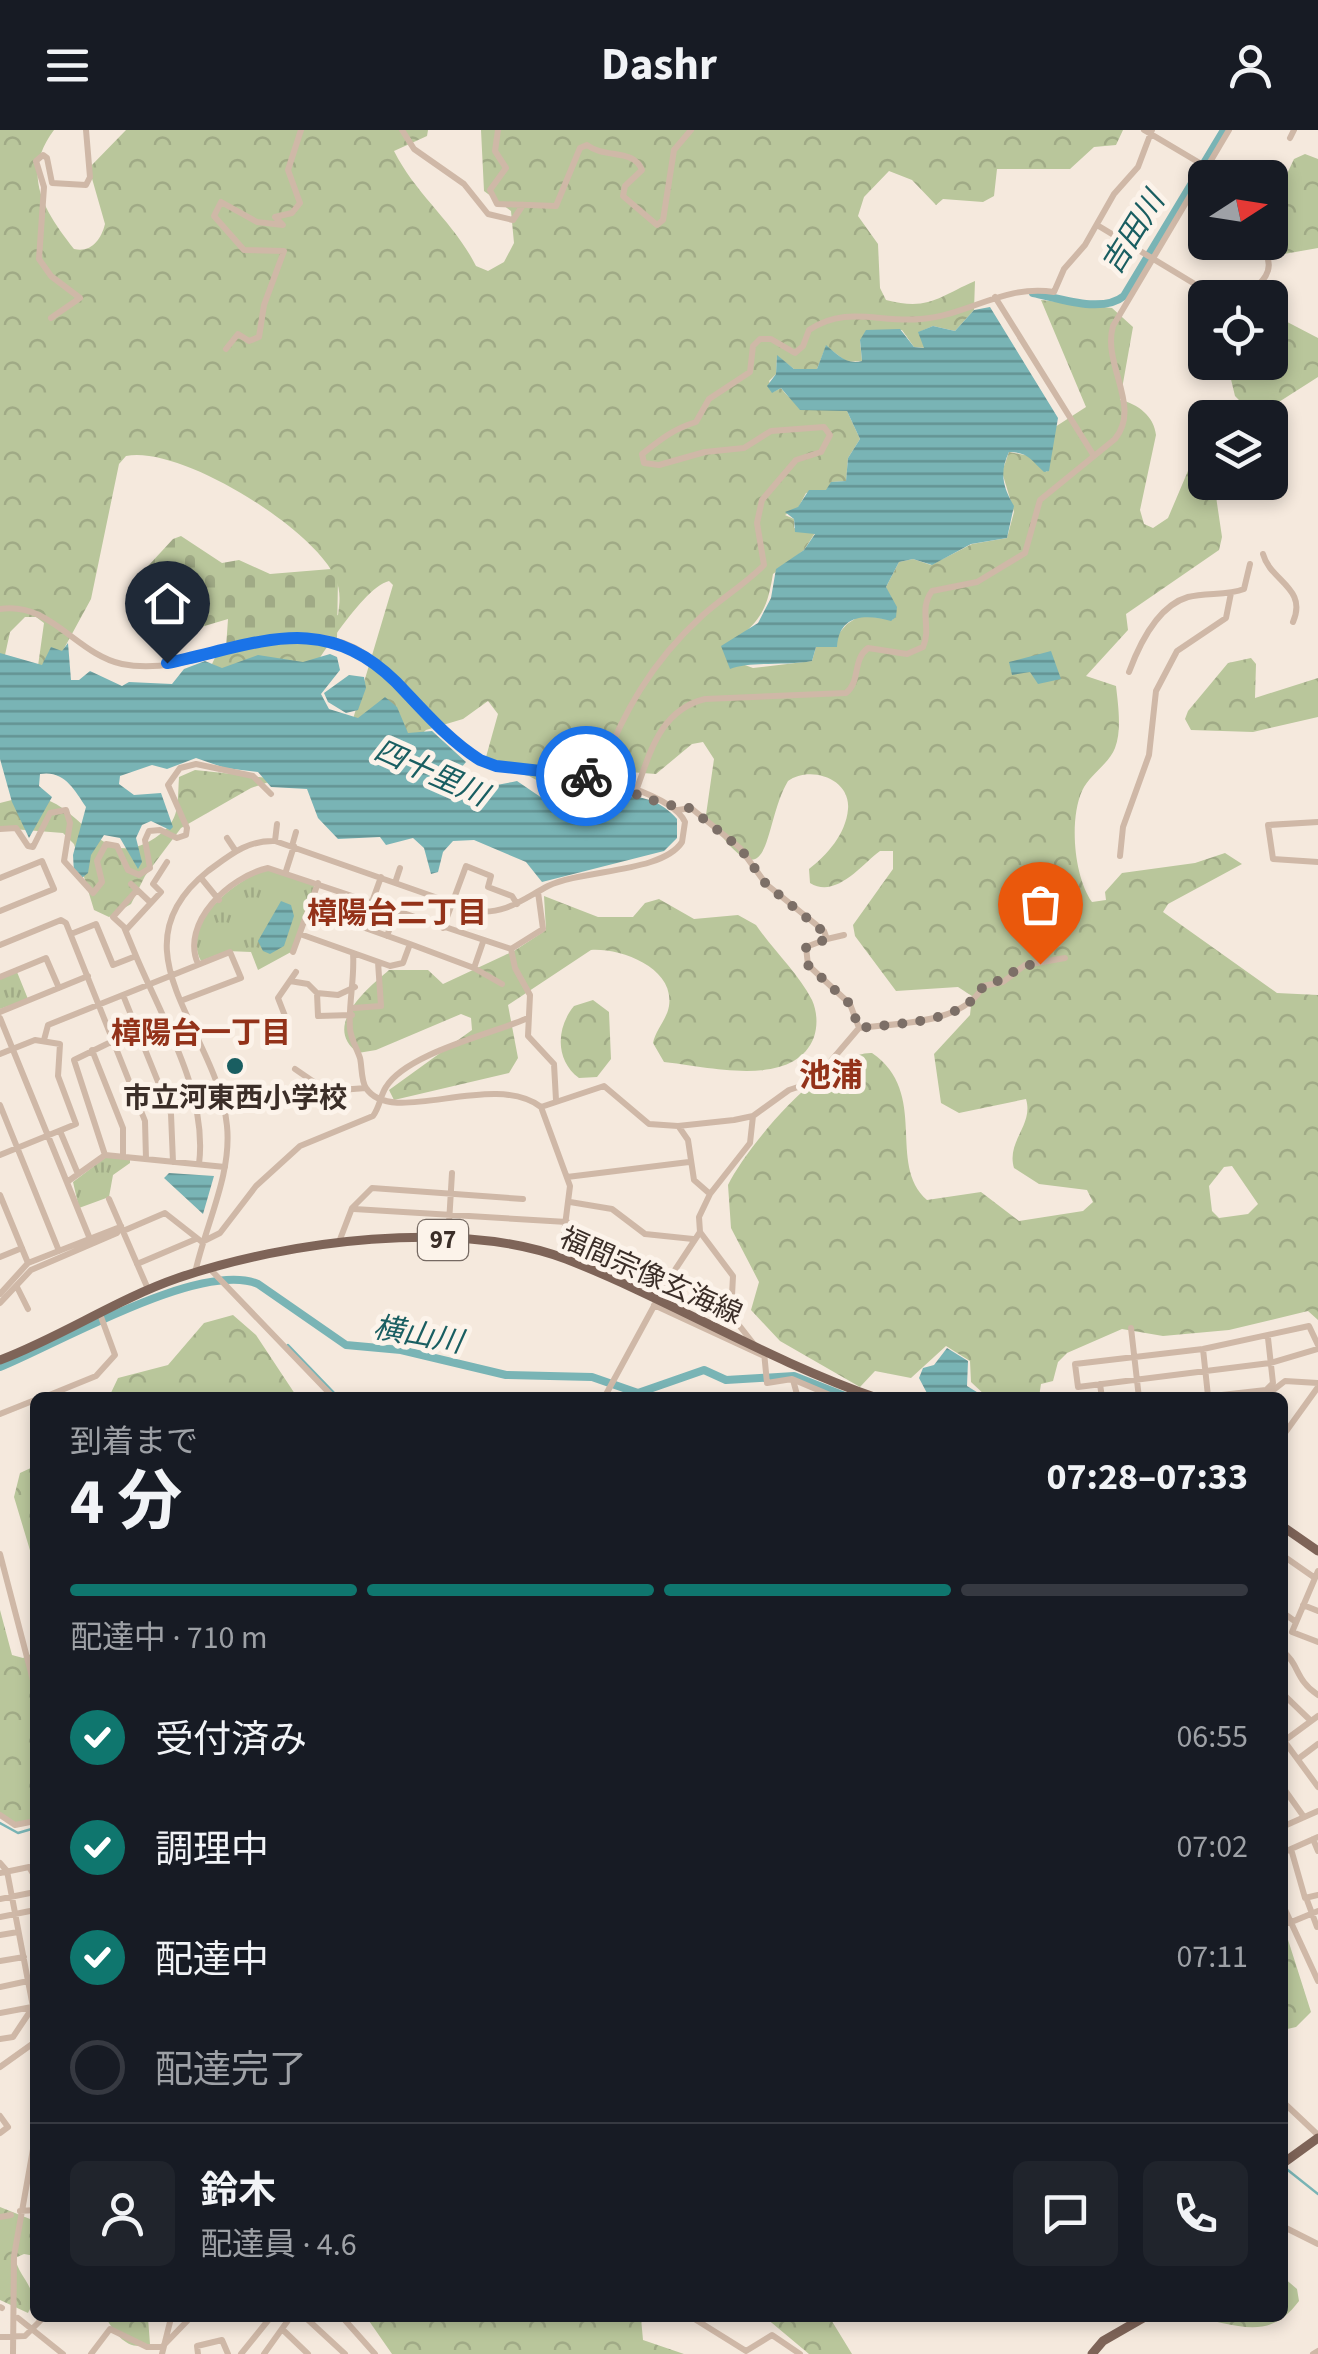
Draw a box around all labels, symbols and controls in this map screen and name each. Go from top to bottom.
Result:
text: Dashr [601,33,717,97]
icon: menu [40,38,95,93]
icon: person [1223,38,1278,93]
north arrow [1188,160,1288,260]
map controls [1188,160,1288,500]
water label: 吉田川 [1091,181,1177,283]
button: locate [1188,280,1288,380]
button: layers [1188,400,1288,500]
pin [125,561,210,664]
icon: home [140,576,195,631]
courier [536,726,636,826]
water label: 四十里川 [367,729,497,818]
icon: bike [559,749,614,804]
pin [998,862,1083,965]
icon: bag [1013,877,1068,932]
district label: 樟陽台二丁目 [307,892,487,935]
district label: 樟陽台一丁目 [111,1012,291,1055]
district label: 池浦 [799,1053,863,1099]
marker: 市立河東西小学校 [224,1055,246,1077]
place label: 市立河東西小学校 [123,1078,347,1118]
street label: 福間宗像玄海線 [553,1218,749,1334]
road number: 97 [418,1220,468,1260]
water label: 横山川 [370,1306,469,1365]
text: 到着まで [70,1419,198,1465]
text: 07:28–07:33 [1046,1450,1248,1504]
text: 4 分 [70,1456,182,1549]
text: 配達中 · 710 m [70,1615,267,1661]
icon: check [70,1710,125,1765]
text: 受付済み [155,1713,307,1767]
text: 06:55 [1176,1714,1248,1760]
icon: check [70,1820,125,1875]
text: 調理中 [155,1823,269,1877]
text: 07:02 [1176,1824,1248,1870]
icon: check [70,1930,125,1985]
text: 配達中 [155,1933,269,1987]
text: 07:11 [1176,1934,1248,1980]
text: 配達完了 [155,2043,307,2097]
button: person [70,2161,175,2266]
button: chat [1013,2161,1118,2266]
button: phone [1143,2161,1248,2266]
text: 鈴木 [200,2164,276,2218]
text: 配達員 · 4.6 [200,2222,357,2268]

